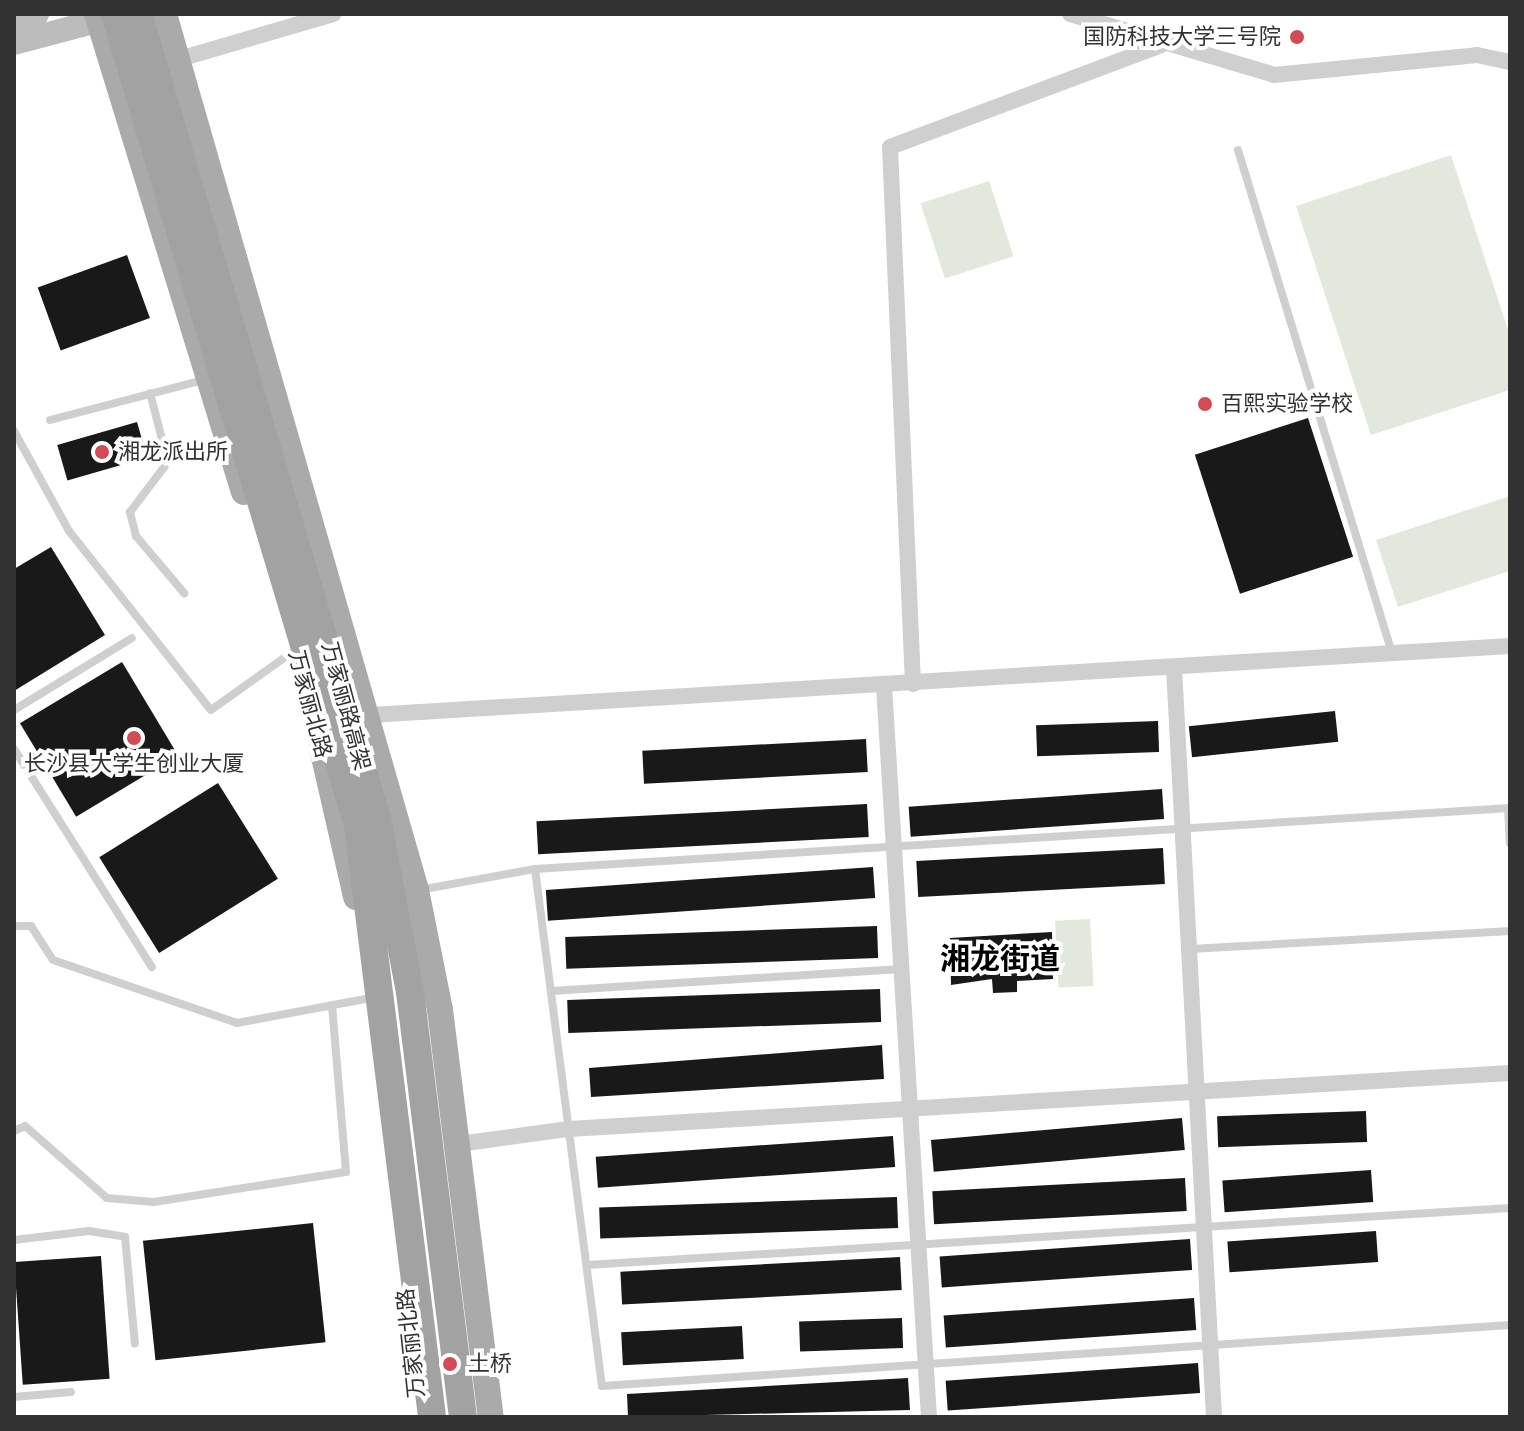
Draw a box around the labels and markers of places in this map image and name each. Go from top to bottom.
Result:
place label: 国防科技大学三号院 [1083,24,1281,50]
marker: 国防科技大学三号院 [1288,28,1306,46]
place label: 百熙实验学校 [1221,391,1353,417]
marker: 百熙实验学校 [1196,395,1214,413]
place label: 湘龙派出所 [118,439,228,465]
marker: 湘龙派出所 [93,443,111,461]
marker: 长沙县大学生创业大厦 [125,729,143,747]
place label: 长沙县大学生创业大厦 [24,751,244,777]
place label: 土桥 [468,1351,512,1377]
marker: 土桥 [439,1353,461,1375]

